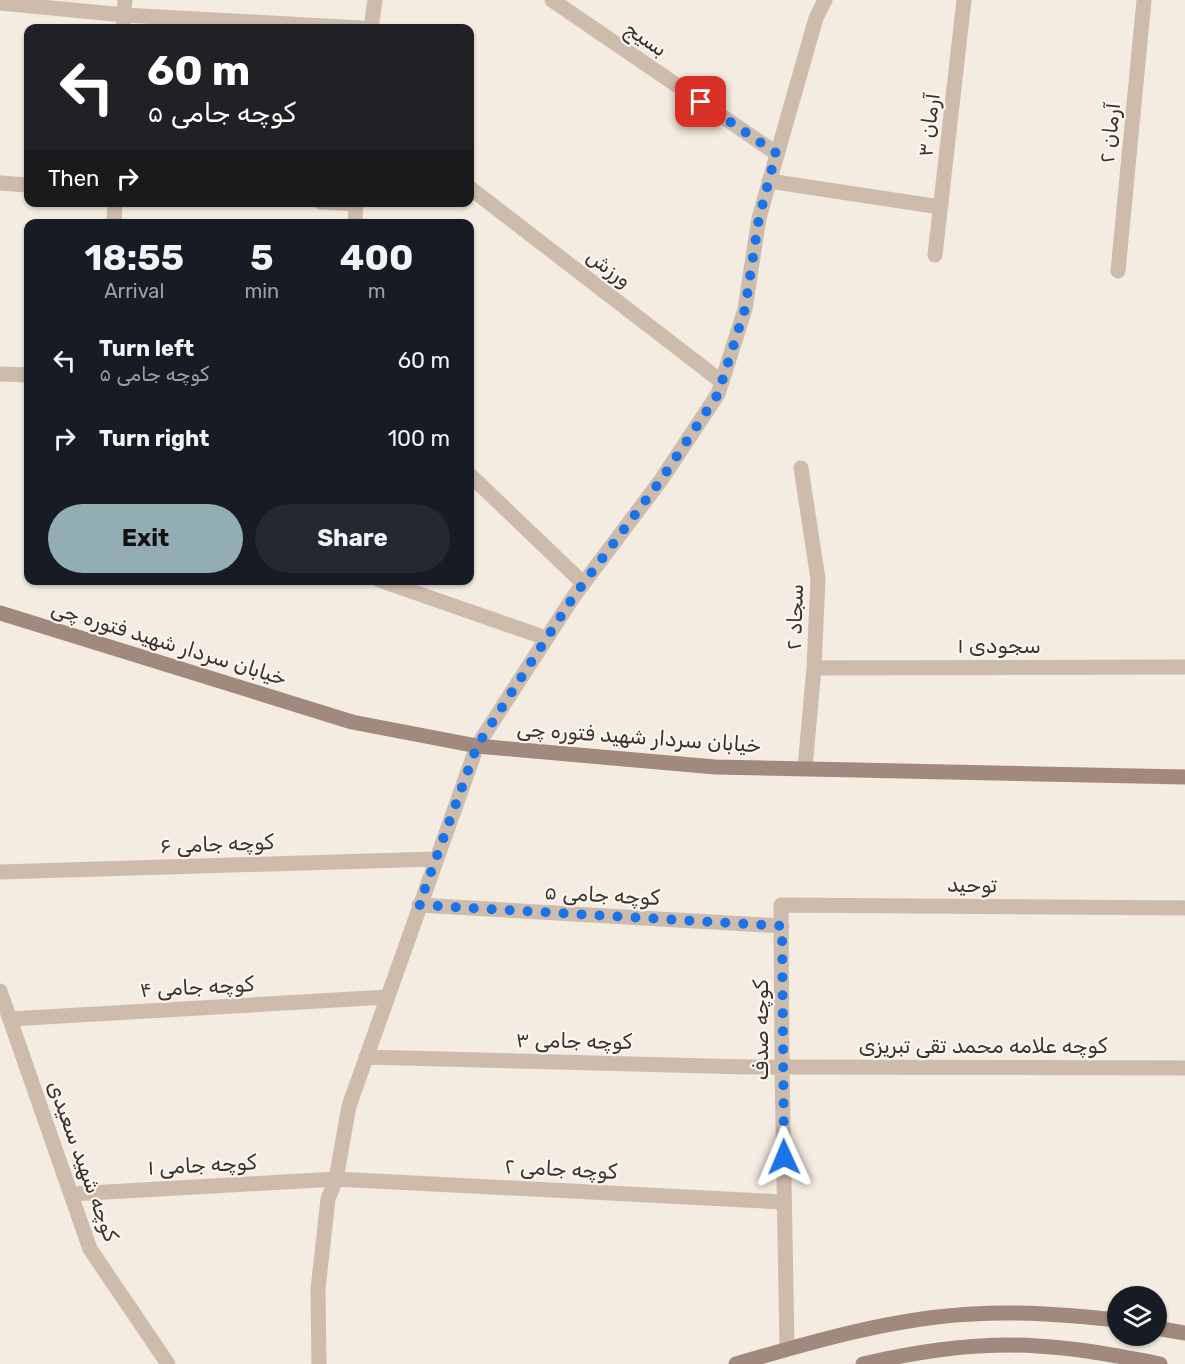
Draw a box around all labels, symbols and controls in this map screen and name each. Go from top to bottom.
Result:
street label: بسیج [619,16,672,63]
text: 60 m [147,46,250,96]
icon: left [48,48,126,126]
pin [675,76,726,127]
icon: arrive [684,85,717,118]
street label: آرمان ۳ [912,92,945,158]
text: کوچه جامی ۵ [147,97,296,129]
street label: آرمان ۲ [1094,102,1125,164]
icon: right [111,162,144,195]
text: Then [48,165,99,192]
text: 18:55 [85,236,184,279]
text: 5 [250,236,273,279]
text: 400 [340,236,413,279]
street label: ورزش [581,243,637,293]
text: Arrival [104,279,164,303]
text: min [244,279,279,303]
text: m [368,279,386,303]
text: Turn left [99,335,194,362]
icon: left [48,344,81,377]
text: 60 m [398,347,450,374]
text: کوچه جامی ۵ [99,362,209,386]
icon: right [48,422,81,455]
text: Turn right [99,425,209,452]
text: 100 m [388,425,450,452]
button: Exit [48,504,243,573]
button: Share [255,504,450,573]
street label: سجاد ۲ [781,584,808,650]
street label: خیابان سردار شهید فتوره چی [48,595,290,691]
street label: سجودی ۱ [957,633,1041,658]
street label: خیابان سردار شهید فتوره چی [516,715,762,759]
street label: کوچه جامی ۶ [160,829,275,859]
street label: توحید [947,872,998,897]
street label: کوچه جامی ۵ [543,879,661,911]
street label: کوچه جامی ۴ [139,971,255,1003]
street label: کوچه صدف [748,979,774,1080]
street label: کوچه جامی ۳ [516,1027,633,1055]
street label: کوچه علامه محمد تقی تبریزی [859,1033,1108,1059]
street label: کوچه شهید سعیدی [42,1077,124,1246]
position arrow [752,1125,816,1189]
street label: کوچه جامی ۱ [147,1149,258,1181]
street label: کوچه جامی ۲ [504,1153,619,1185]
map controls [1107,1286,1167,1346]
button: layers [1107,1286,1167,1346]

